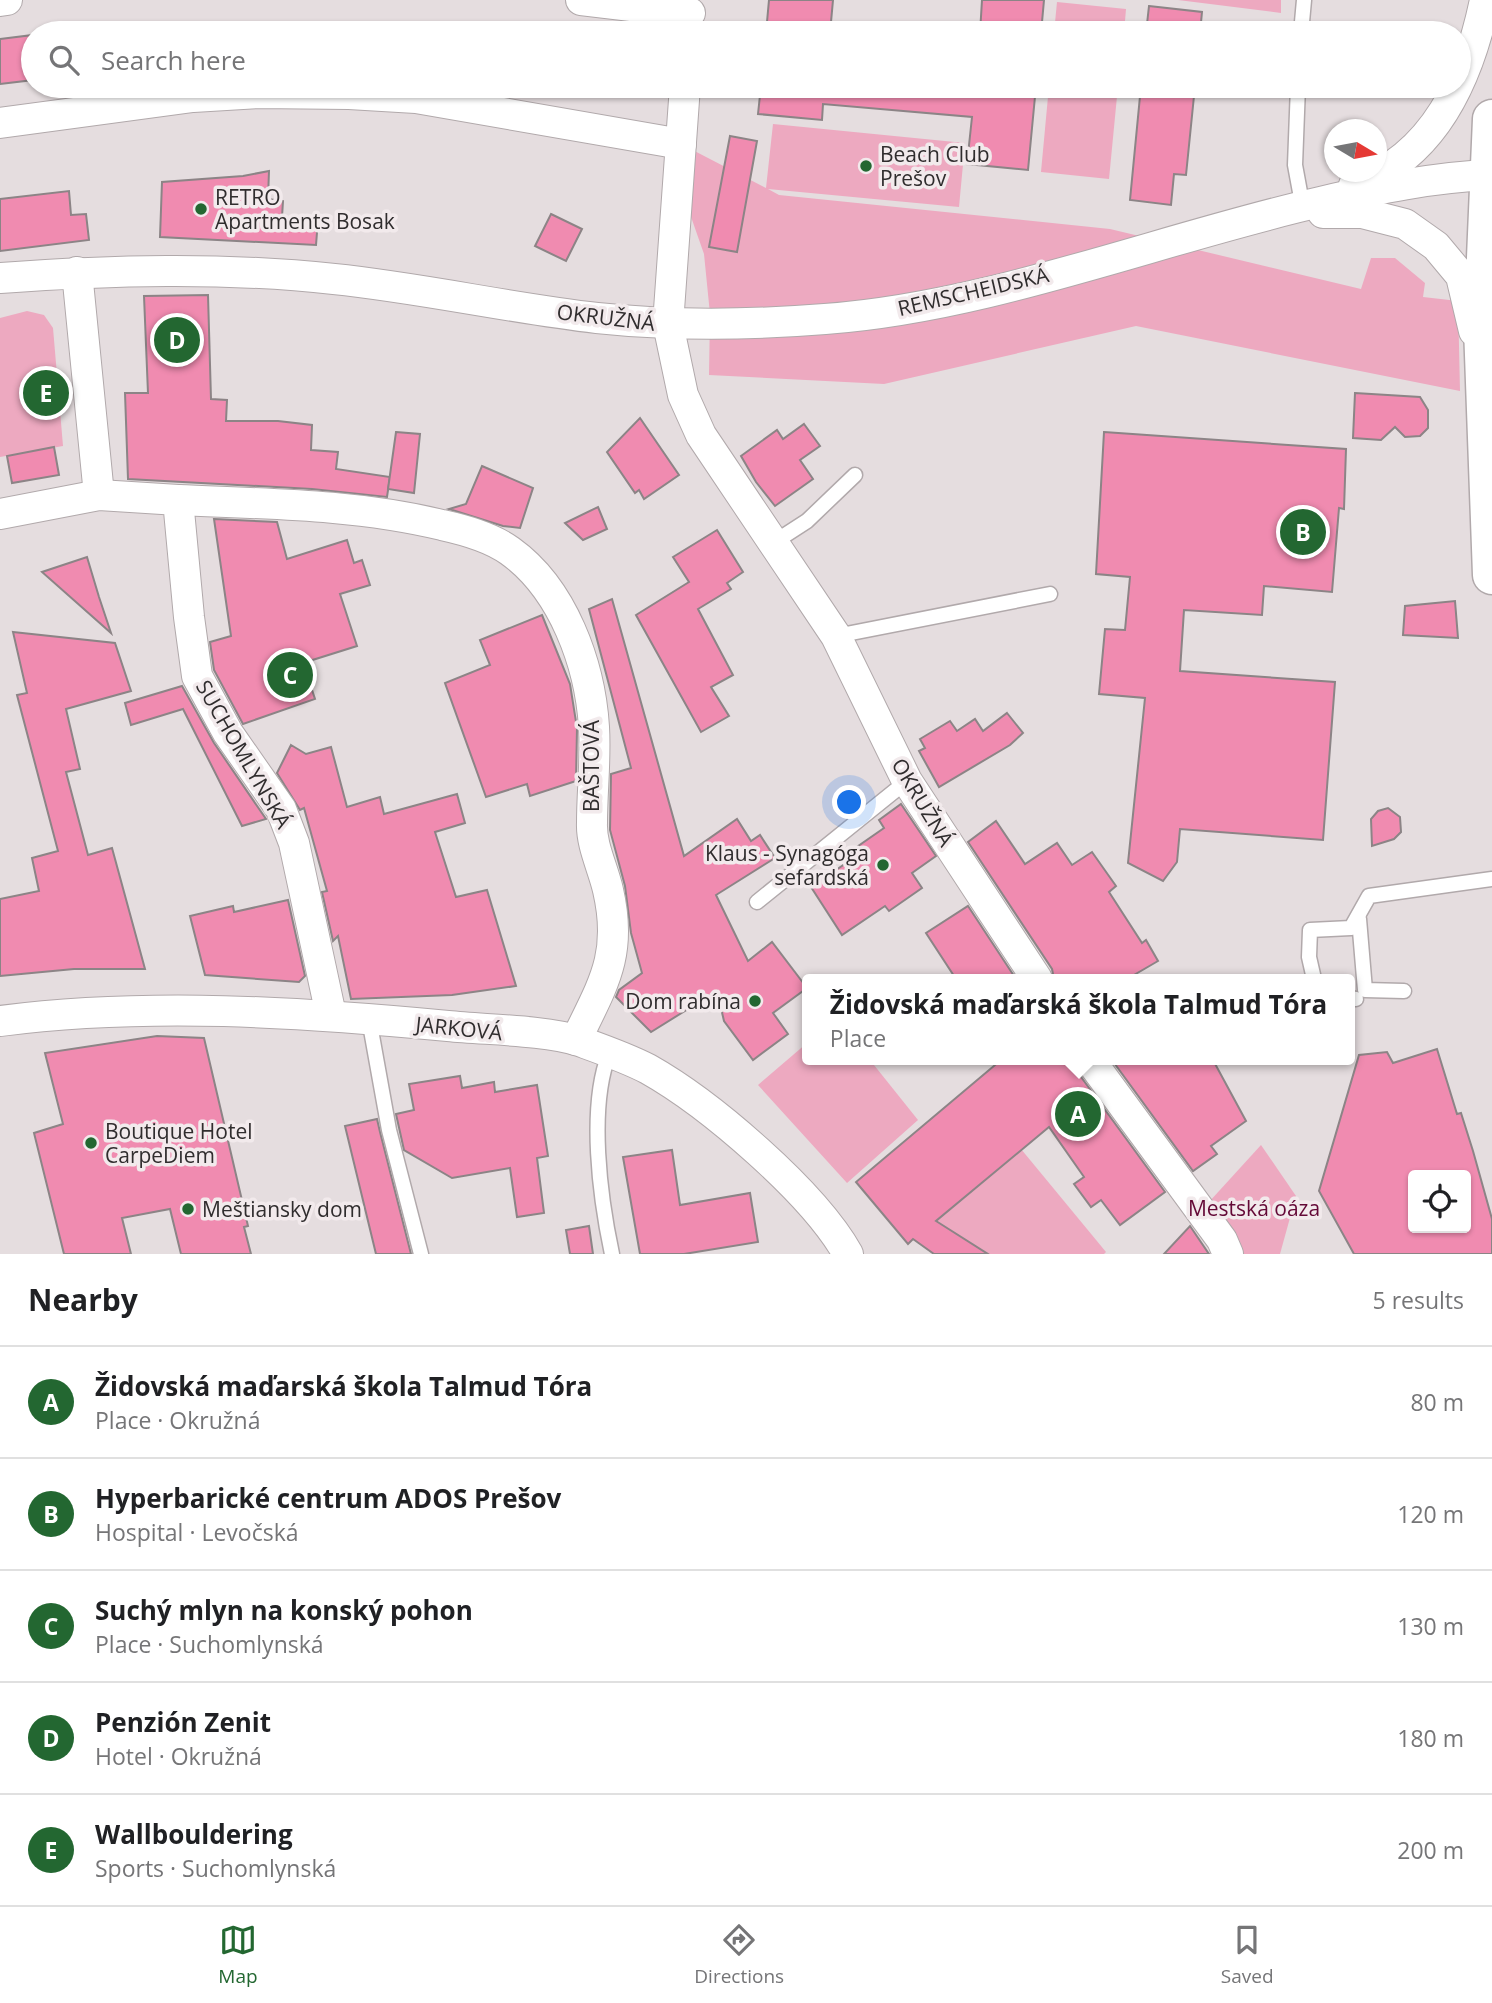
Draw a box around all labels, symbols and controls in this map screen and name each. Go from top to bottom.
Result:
search box [21,21,1471,98]
icon: search [45,41,83,79]
text: Search here [101,42,246,78]
north arrow [1324,119,1387,182]
place label: Beach Club Prešov [880,140,990,192]
marker: Beach Club Prešov [858,158,874,174]
place label: RETRO Apartments Bosak [215,183,395,235]
marker: RETRO Apartments Bosak [193,201,209,217]
street label: REMSCHEIDSKÁ [895,260,1052,322]
street label: OKRUŽNÁ [555,297,657,337]
pin: D [154,314,200,366]
pin: E [23,367,69,419]
pin: B [1280,506,1326,558]
pin: C [267,649,313,701]
street label: SUCHOMLYNSKÁ [191,675,297,833]
street label: BAŠTOVÁ [577,719,605,812]
street label: OKRUŽNÁ [886,753,961,852]
your location [832,785,866,819]
place label: Klaus - Synagóga sefardská [705,839,869,891]
marker: Klaus - Synagóga sefardská [875,857,891,873]
popup [802,974,1355,1065]
text: Židovská maďarská škola Talmud Tóra [830,986,1327,1022]
place label: Dom rabína [625,987,741,1015]
marker: Dom rabína [747,993,763,1009]
street label: JARKOVÁ [412,1009,504,1047]
text: Place [830,1022,886,1054]
pin: A [1055,1088,1101,1140]
place label: Boutique Hotel CarpeDiem [105,1117,253,1169]
marker: Boutique Hotel CarpeDiem [83,1135,99,1151]
map controls [1408,1170,1471,1233]
button: locate [1408,1170,1471,1233]
park label: Mestská oáza [1188,1194,1320,1222]
place label: Meštiansky dom [202,1195,362,1223]
marker: Meštiansky dom [180,1201,196,1217]
text: Nearby [28,1279,138,1320]
text: 5 results [1373,1284,1464,1316]
text: Židovská maďarská škola Talmud Tóra [95,1368,592,1404]
text: A [43,1386,59,1418]
text: 80 m [1410,1386,1464,1418]
text: Place · Okružná [95,1404,261,1436]
text: Hyperbarické centrum ADOS Prešov [95,1480,561,1516]
text: B [43,1498,59,1530]
text: 120 m [1397,1498,1464,1530]
text: Hospital · Levočská [95,1516,299,1548]
text: Suchý mlyn na konský pohon [95,1592,473,1628]
text: C [44,1610,58,1642]
text: 130 m [1397,1610,1464,1642]
text: Place · Suchomlynská [95,1628,324,1660]
text: Penzión Zenit [95,1704,271,1740]
text: D [42,1722,60,1754]
text: 180 m [1397,1722,1464,1754]
text: Hotel · Okružná [95,1740,262,1772]
text: Wallbouldering [95,1816,293,1852]
text: E [45,1834,57,1866]
text: 200 m [1397,1834,1464,1866]
text: Sports · Suchomlynská [95,1852,336,1884]
tab: Map [218,1921,258,1989]
tab: Directions [694,1921,784,1989]
tab: Saved [1221,1921,1274,1989]

